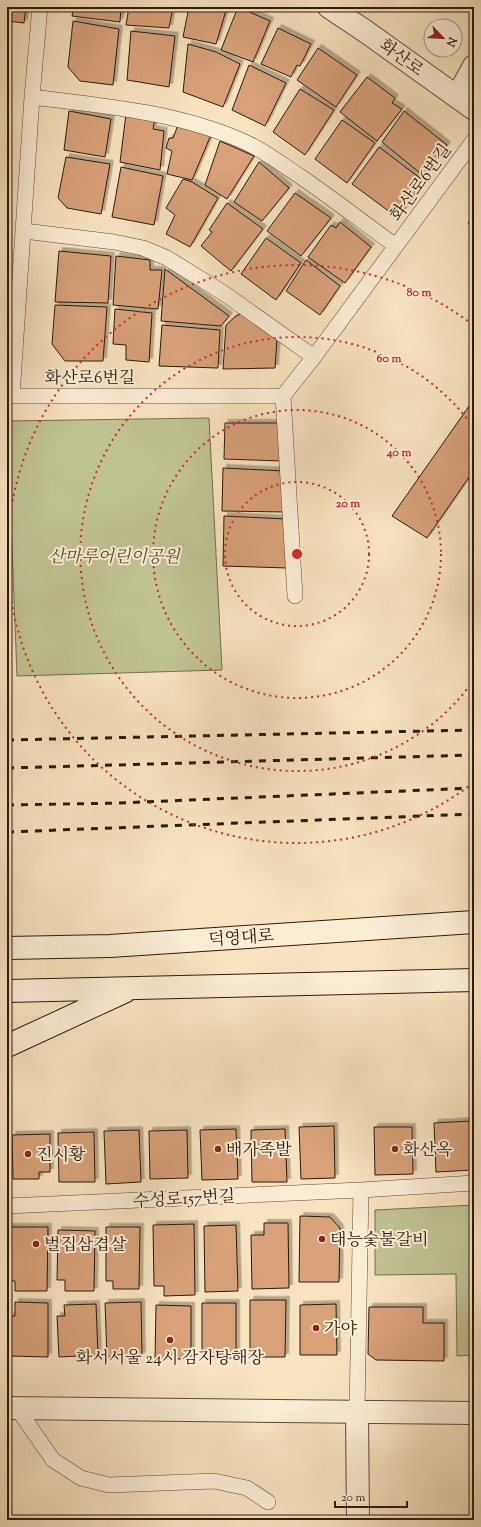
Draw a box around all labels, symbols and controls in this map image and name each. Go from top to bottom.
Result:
north arrow [423,18,463,58]
street label: 화산로 [374,34,428,83]
text: N [442,34,461,49]
street label: 화산로6번길 [385,139,458,227]
text: 80 m [407,284,431,302]
text: 60 m [377,350,401,368]
street label: 화산로6번길 [45,367,135,391]
text: 40 m [386,444,411,462]
text: 20 m [336,495,360,513]
park label: 산마루어린이공원 [48,546,181,570]
centre of rings [290,547,304,561]
street label: 덕영대로 [208,925,275,953]
place label: 배가족발 [226,1139,292,1163]
place label: 화산옥 [403,1139,453,1163]
place label: 진시황 [36,1144,86,1168]
marker: 배가족발 [213,1144,223,1154]
marker: 화산옥 [390,1144,400,1154]
marker: 진시황 [23,1149,33,1159]
street label: 수성로157번길 [132,1185,236,1215]
place label: 태능숯불갈비 [330,1229,429,1253]
place label: 벌집삼겹살 [44,1234,127,1258]
marker: 태능숯불갈비 [317,1234,327,1244]
marker: 벌집삼겹살 [31,1239,41,1249]
place label: 가야 [324,1318,357,1342]
marker: 가야 [311,1323,321,1333]
marker: 화서서울 24시 감자탕해장 [165,1335,175,1345]
place label: 화서서울 24시 감자탕해장 [76,1347,265,1371]
scale bar [335,1483,407,1509]
text: 20 m [341,1489,366,1507]

